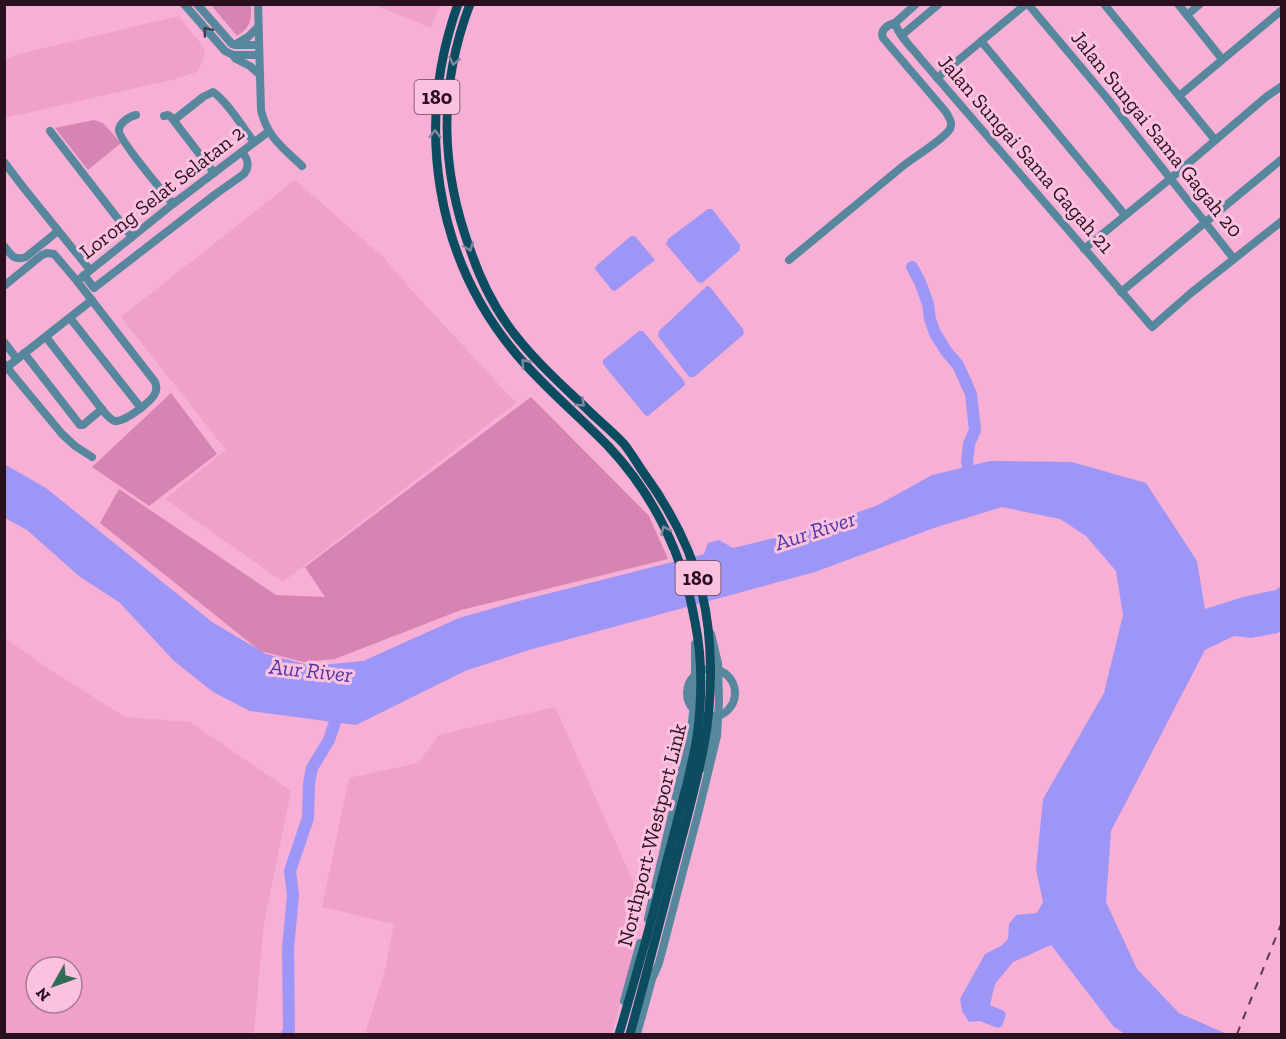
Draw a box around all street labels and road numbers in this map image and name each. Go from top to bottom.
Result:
street label: Jalan Sungai Sama Gagah 20 [1066,25,1249,242]
street label: Jalan Sungai Sama Gagah 21 [933,49,1119,258]
road number: 180 [414,80,460,114]
street label: Lorong Selat Selatan 2 [74,120,249,264]
road number: 180 [676,561,720,595]
street label: Northport-Westport Link [612,721,691,949]

